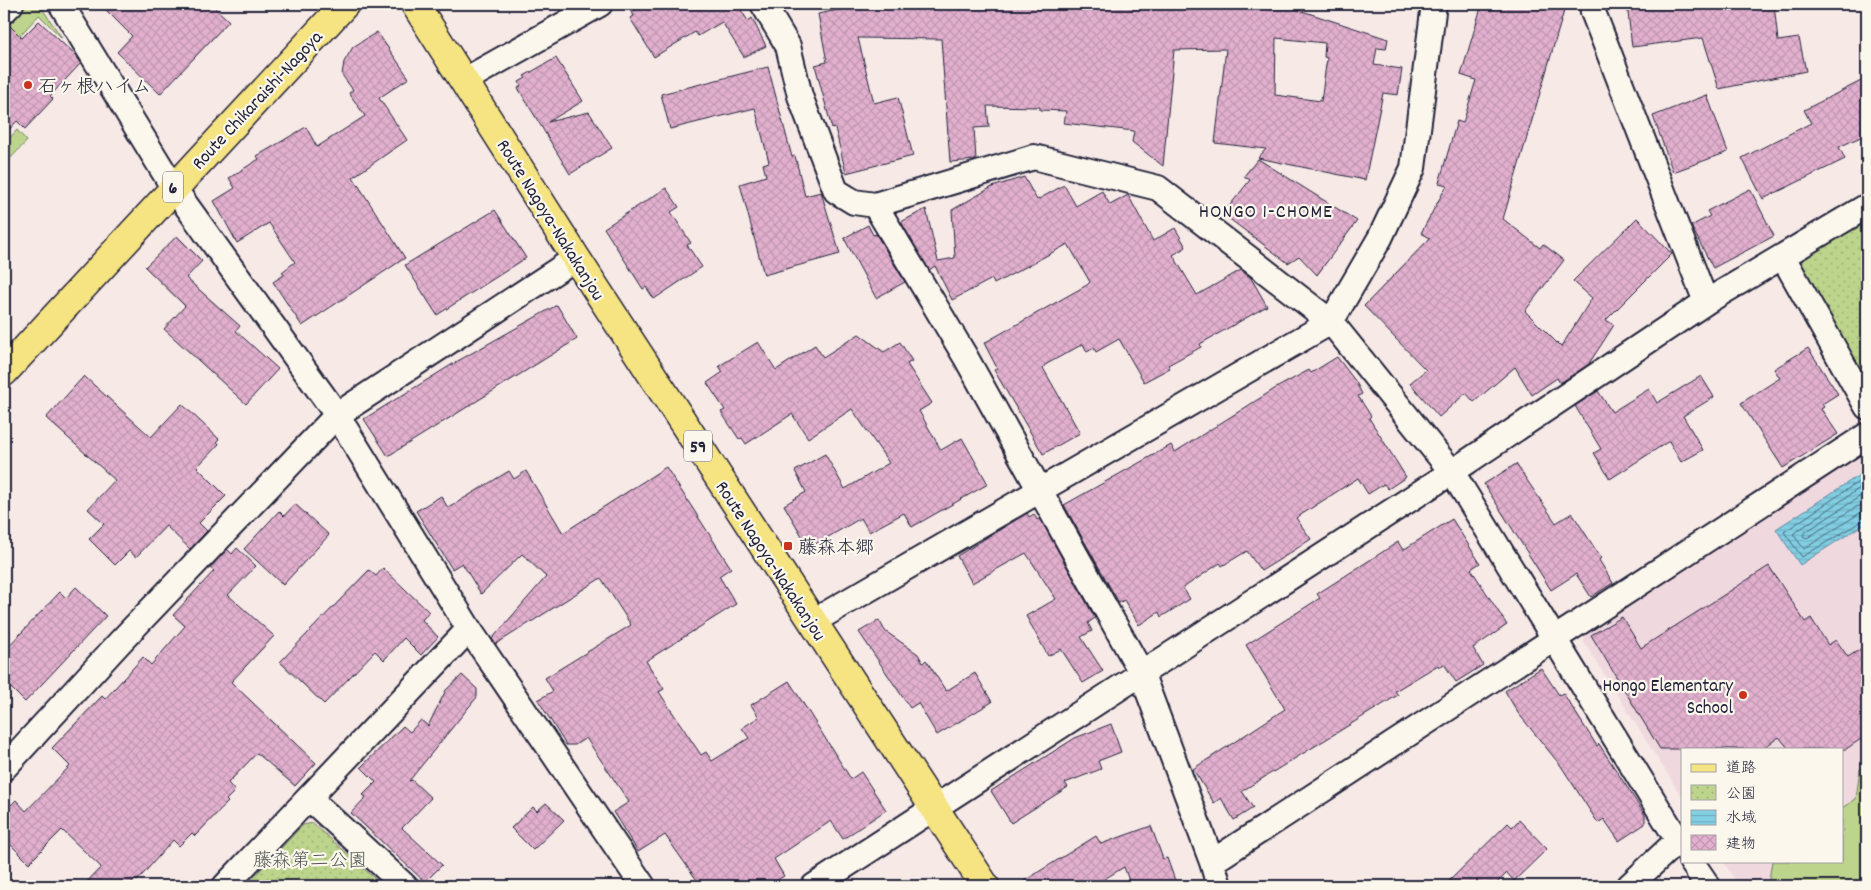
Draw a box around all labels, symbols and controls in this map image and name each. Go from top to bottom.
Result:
street label: Route Chikaraishi-Nagoya [187,25,331,177]
place label: 石ヶ根ハイム [38,75,151,102]
marker: 石ヶ根ハイム [22,79,34,91]
street label: Route Nagoya-Nakakanjou [488,135,610,307]
road number: 6 [163,172,183,202]
district label: HONGO 1-CHOME [1199,199,1333,227]
road number: 59 [684,431,712,462]
street label: Route Nagoya-Nakakanjou [707,477,831,647]
place label: 藤森本郷 [798,536,874,563]
marker: 藤森本郷 [782,540,794,552]
place label: Hongo Elementary School [1603,674,1733,723]
marker: Hongo Elementary School [1737,689,1749,701]
legend [1681,748,1844,862]
text: 道路 [1726,758,1756,780]
text: 公園 [1726,784,1756,806]
text: 水域 [1726,808,1756,830]
text: 建物 [1726,834,1756,856]
park label: 藤森第二公園 [253,849,367,876]

